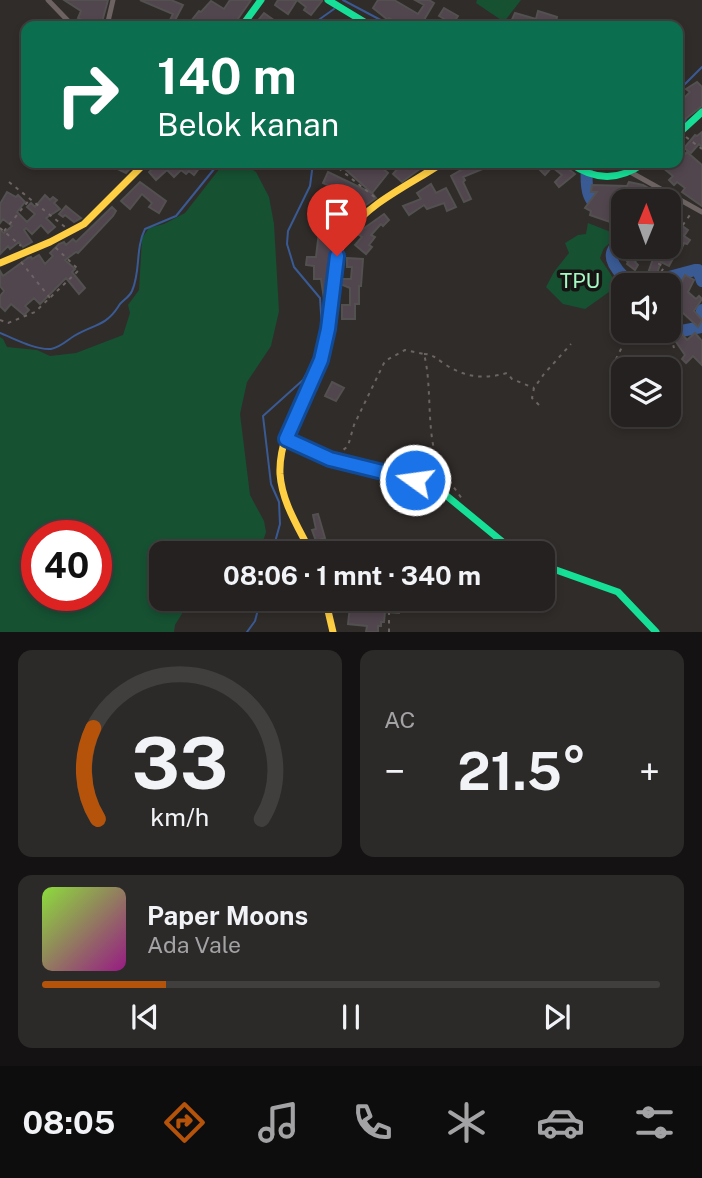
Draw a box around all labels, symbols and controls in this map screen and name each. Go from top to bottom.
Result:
text: 140 m [157,47,297,105]
icon: right [42,49,133,140]
text: Belok kanan [157,106,339,143]
pin [307,184,367,256]
north arrow [611,189,681,259]
map controls [611,189,681,427]
icon: arrive [318,195,356,233]
park label: TPU [560,268,600,293]
button: sound [611,273,681,343]
button: layers [611,357,681,427]
position arrow [378,443,452,517]
speed limit sign: 40 [21,520,112,611]
text: 08:06 · 1 mnt · 340 m [223,560,481,591]
text: AC [384,706,415,733]
text: 33 [132,721,228,806]
text: 21.5° [457,741,587,802]
text: − [384,749,405,794]
text: + [639,749,660,794]
text: km/h [151,802,209,832]
text: Paper Moons [147,900,308,931]
text: Ada Vale [147,931,241,958]
icon: previous [126,998,164,1036]
icon: pause [332,998,370,1036]
icon: next [538,998,576,1036]
icon: directions [160,1098,209,1147]
icon: music [254,1098,303,1147]
icon: phone [348,1098,397,1147]
icon: climate [442,1098,491,1147]
icon: car [536,1098,585,1147]
icon: filters [630,1098,679,1147]
text: 08:05 [23,1104,115,1141]

